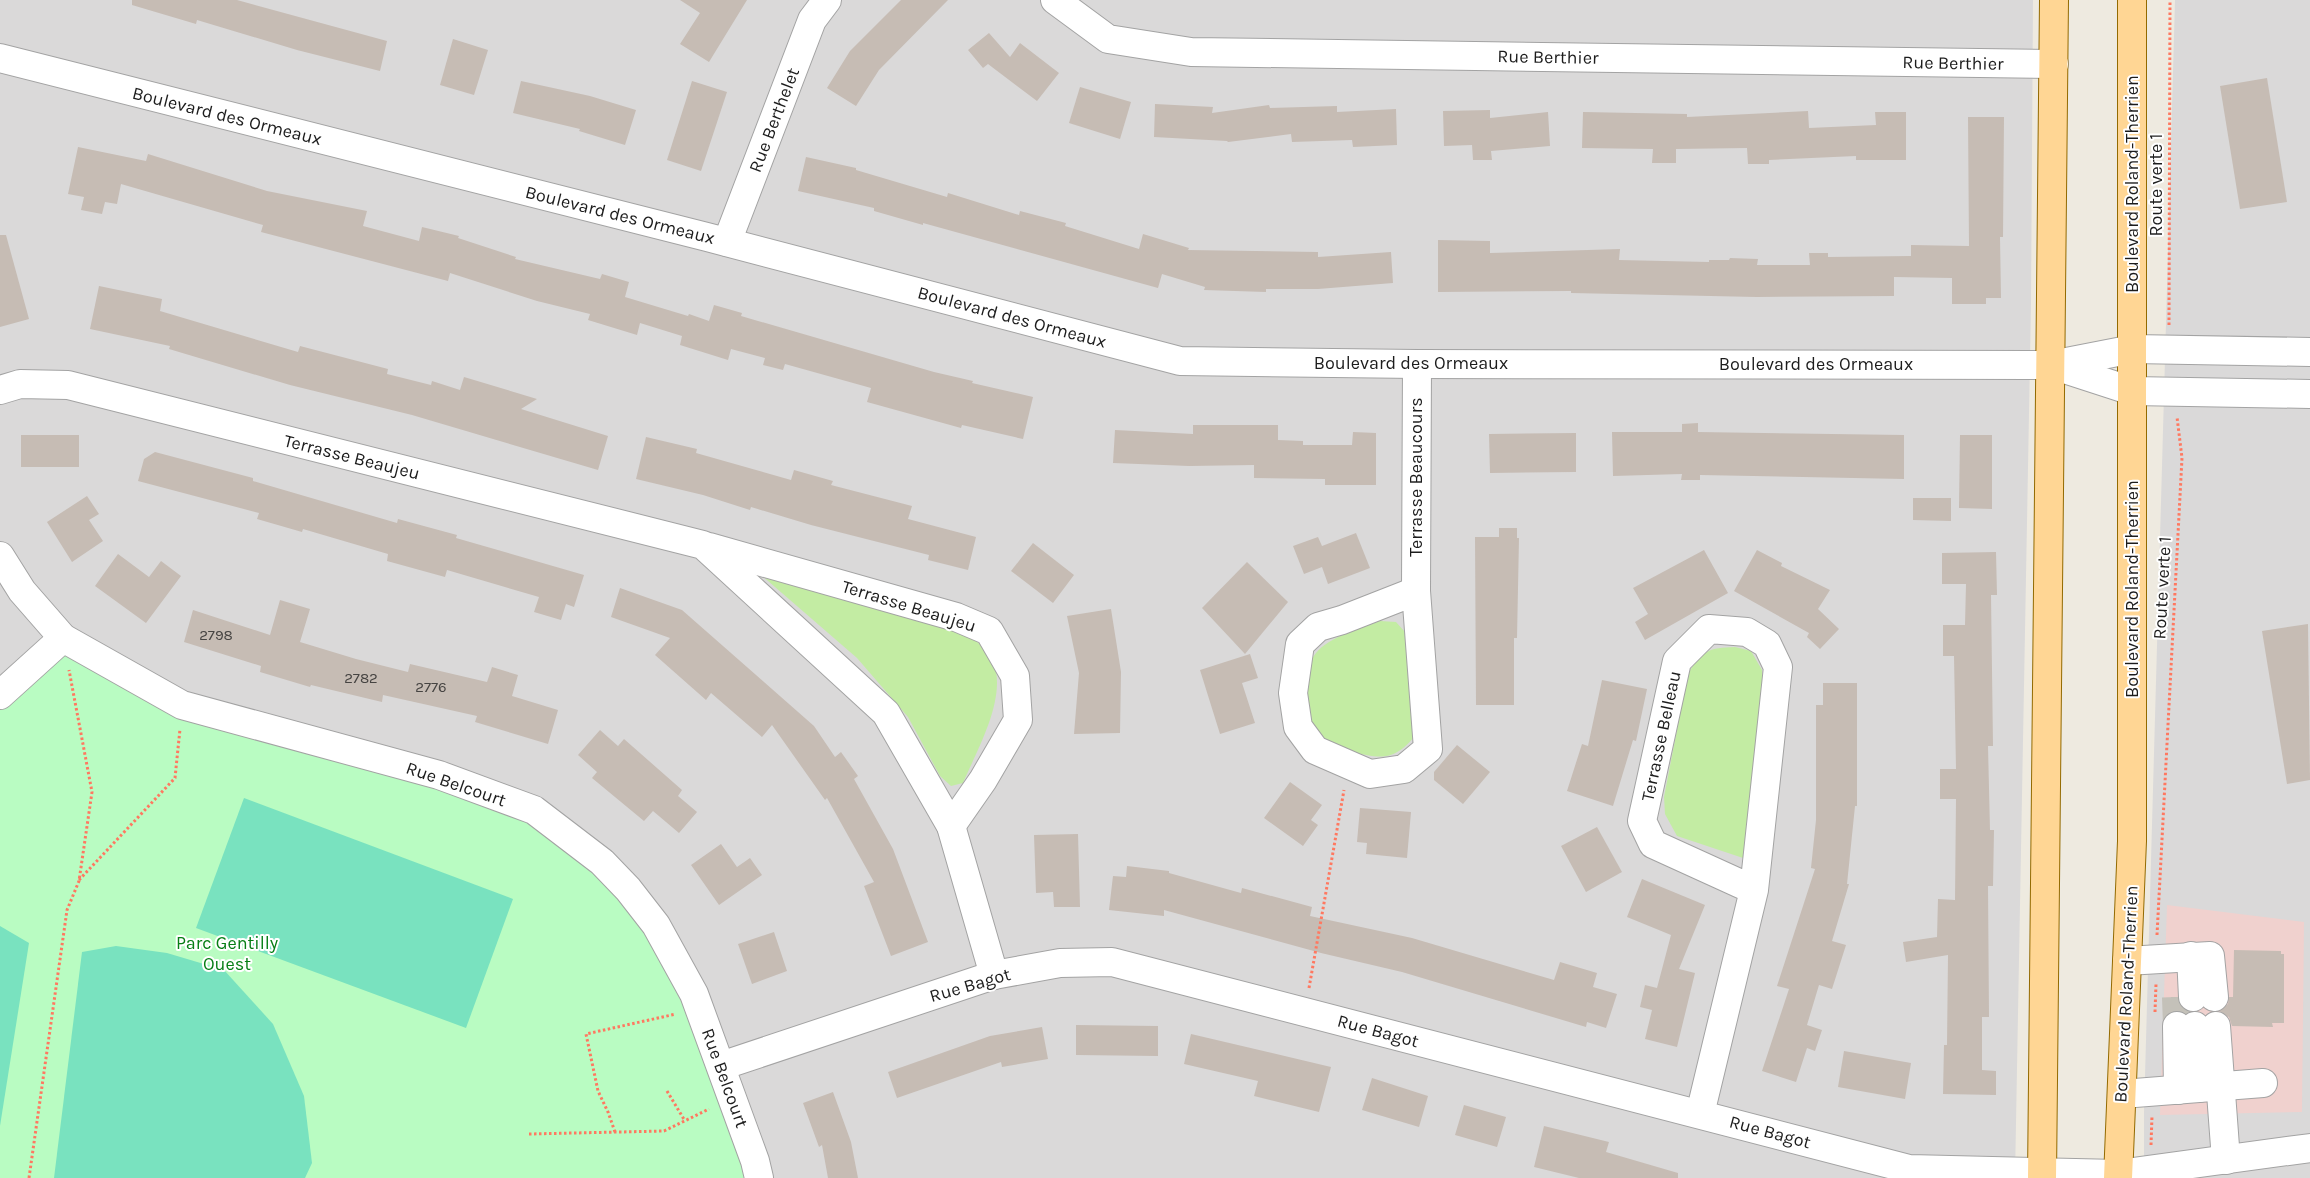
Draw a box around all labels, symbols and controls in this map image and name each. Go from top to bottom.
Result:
street label: Rue Berthier [1497,45,1599,69]
street label: Rue Berthier [1902,51,2004,75]
street label: Rue Berthelet [744,64,804,175]
street label: Boulevard Roland-Therrien [2121,75,2143,293]
street label: Boulevard des Ormeaux [130,82,324,150]
street label: Route verte 1 [2145,133,2167,237]
street label: Boulevard des Ormeaux [523,181,717,249]
street label: Boulevard des Ormeaux [915,281,1109,353]
street label: Boulevard des Ormeaux [1314,352,1508,374]
street label: Boulevard des Ormeaux [1719,353,1913,375]
street label: Terrasse Beaucours [1405,397,1427,557]
street label: Terrasse Beaujeu [282,429,422,485]
street label: Boulevard Roland-Therrien [2121,480,2143,698]
street label: Route verte 1 [2148,536,2176,640]
street label: Terrasse Beaujeu [839,575,979,637]
house number: 2798 [199,626,233,644]
house number: 2782 [344,669,378,687]
street label: Terrasse Belleau [1636,669,1686,803]
house number: 2776 [415,678,447,696]
street label: Rue Belcourt [403,757,509,811]
street label: Boulevard Roland-Therrien [2109,885,2143,1103]
park label: Parc Gentilly Ouest [176,932,279,975]
street label: Rue Bagot [927,963,1013,1007]
street label: Rue Bagot [1335,1010,1421,1052]
street label: Rue Belcourt [697,1025,753,1131]
street label: Rue Bagot [1727,1111,1813,1153]

